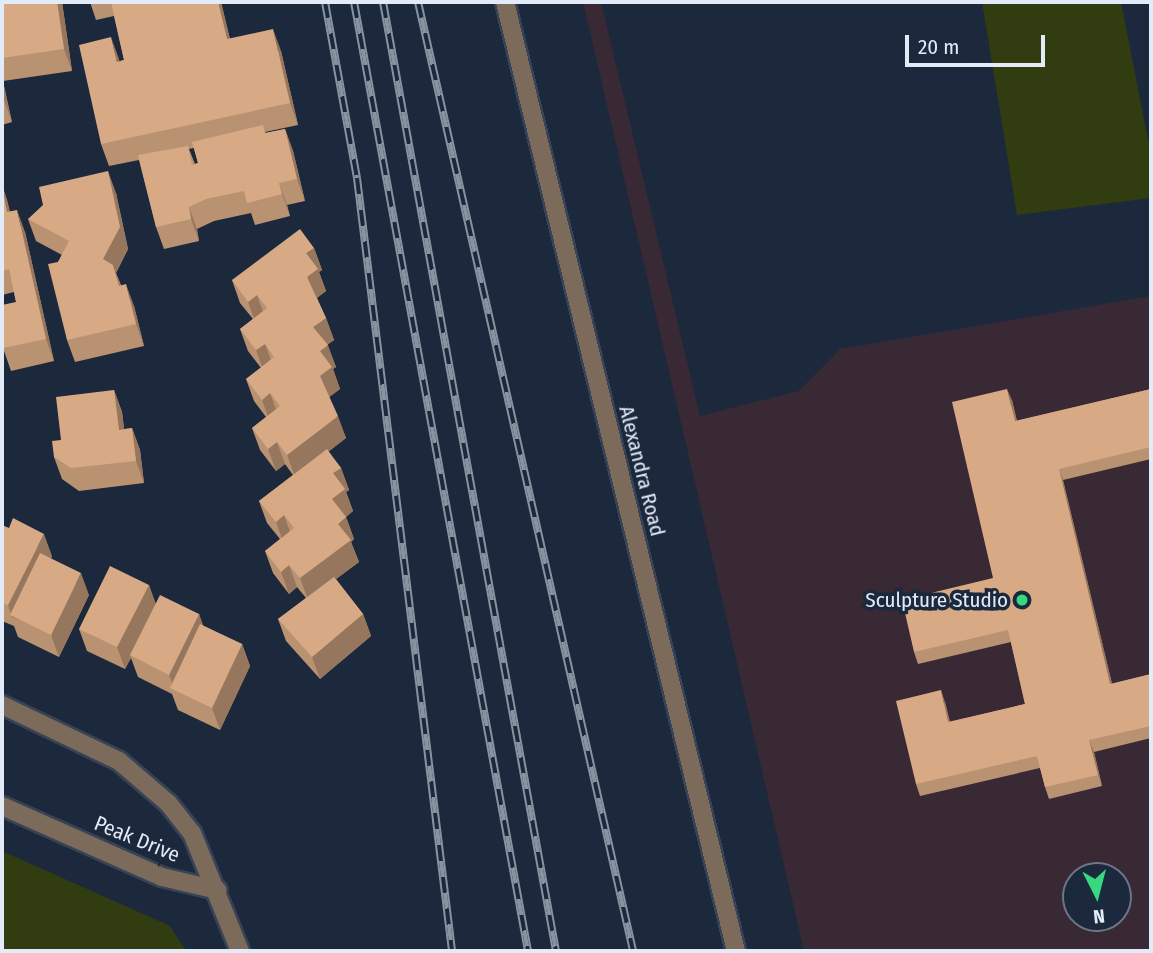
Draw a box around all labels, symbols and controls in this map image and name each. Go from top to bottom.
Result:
scale bar [908,21,1048,65]
text: 20 m [918,34,959,60]
street label: Alexandra Road [614,403,670,539]
place label: Sculpture Studio [865,587,1008,613]
marker: Sculpture Studio [1014,592,1030,608]
street label: Peak Drive [91,810,183,868]
north arrow [1062,862,1132,932]
text: N [1092,904,1106,928]

